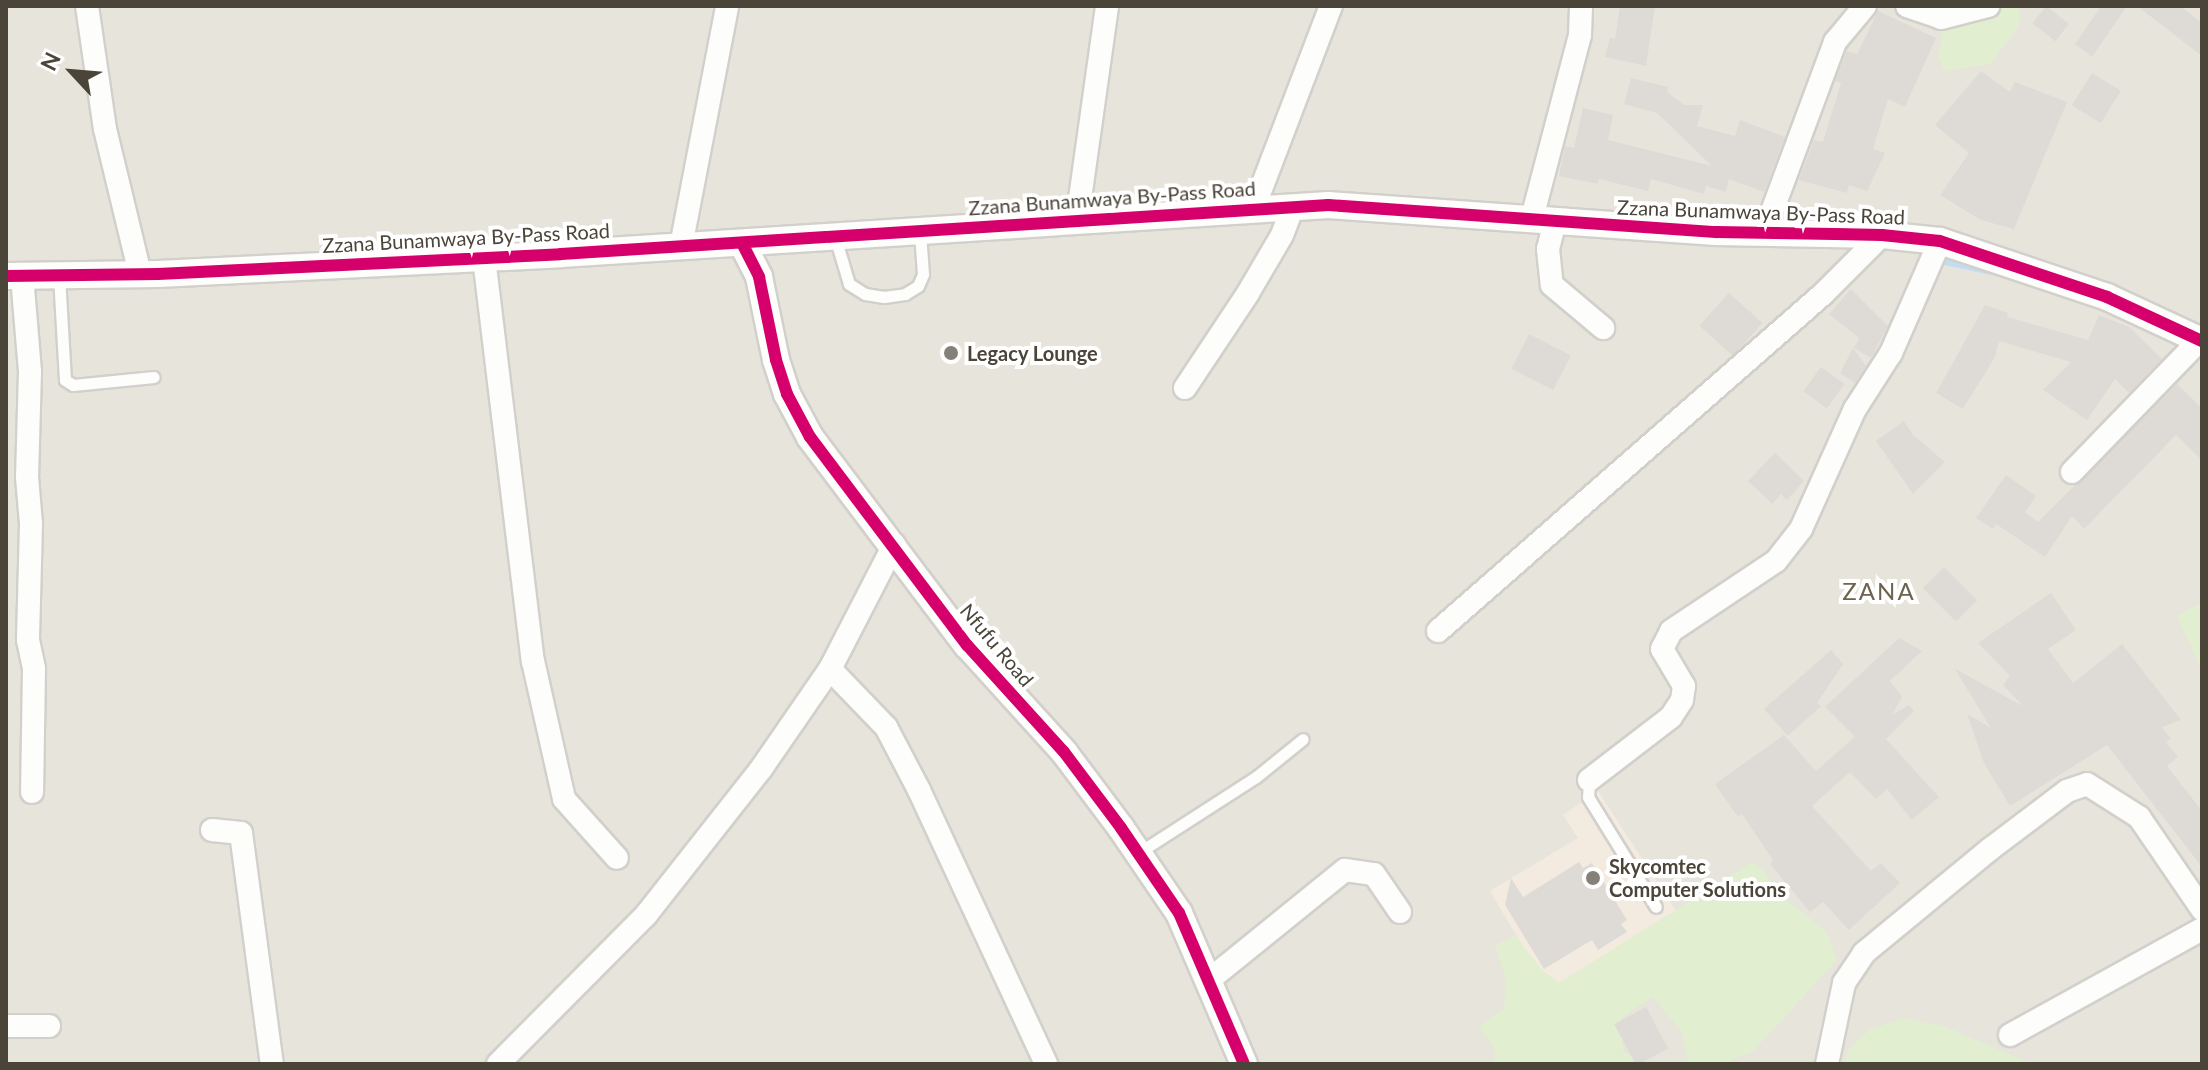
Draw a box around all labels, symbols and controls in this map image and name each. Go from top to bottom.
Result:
north arrow [32,32,112,112]
text: N [34,48,66,75]
street label: Zzana Bunamwaya By-Pass Road [968,176,1256,220]
street label: Zzana Bunamwaya By-Pass Road [1617,195,1905,229]
street label: Zzana Bunamwaya By-Pass Road [322,218,610,258]
place label: Legacy Lounge [967,341,1098,365]
marker: Legacy Lounge [942,344,960,362]
district label: ZANA [1842,577,1916,605]
street label: Nfufu Road [955,599,1039,691]
place label: Skycomtec Computer Solutions [1609,854,1786,901]
marker: Skycomtec Computer Solutions [1584,869,1602,887]

